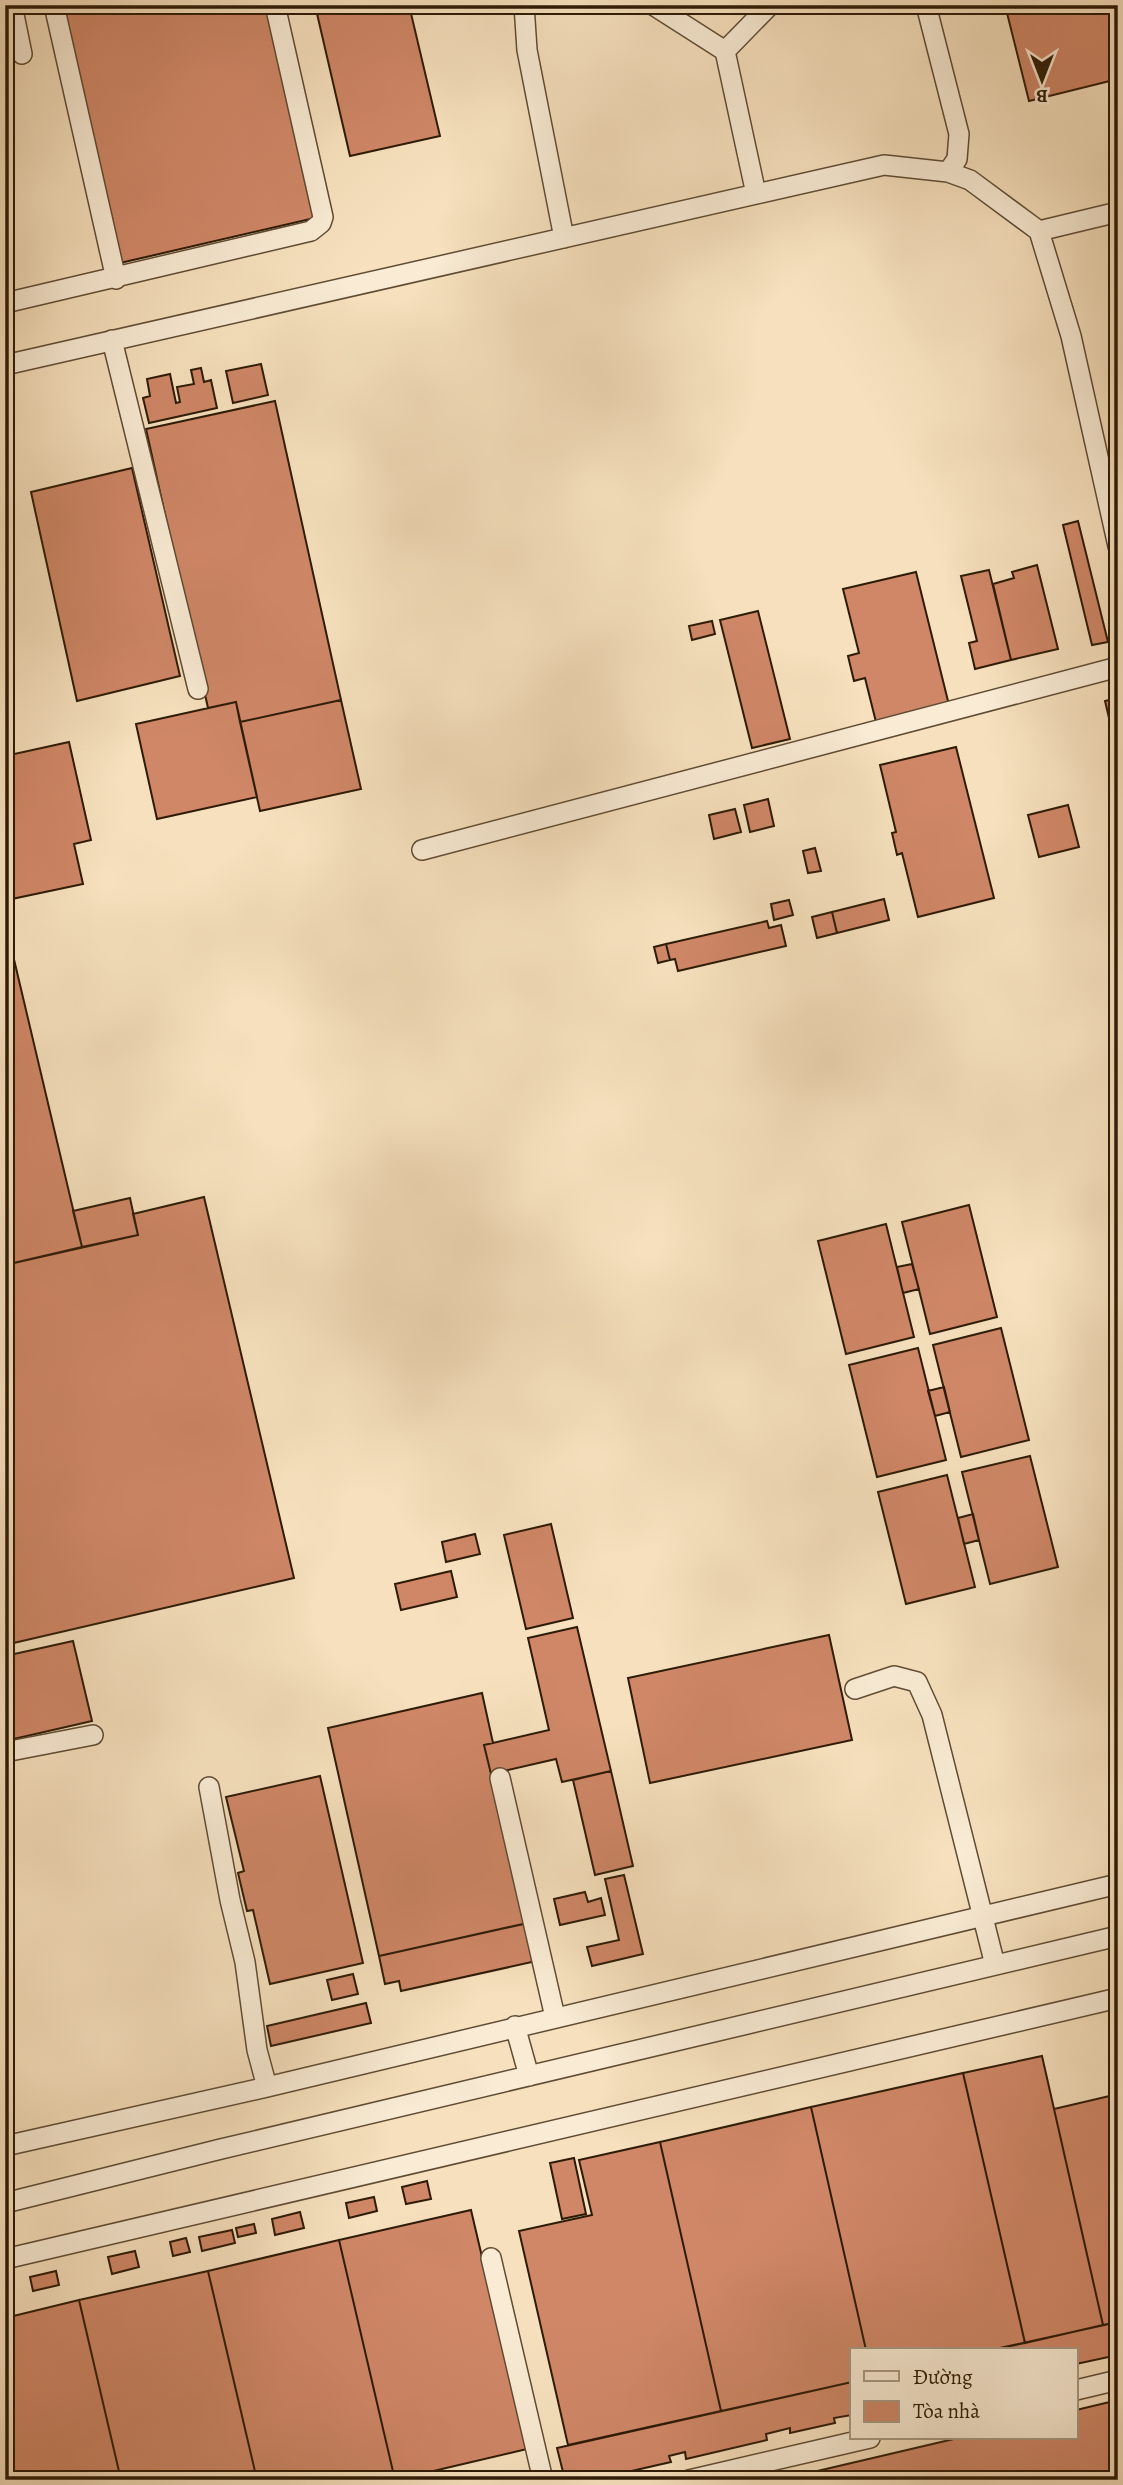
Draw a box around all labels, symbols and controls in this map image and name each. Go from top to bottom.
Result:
north arrow [1007,46,1078,116]
text: B [1036,83,1048,109]
legend [850,2348,1078,2440]
text: Đường [913,2363,973,2391]
text: Tòa nhà [913,2397,980,2425]

